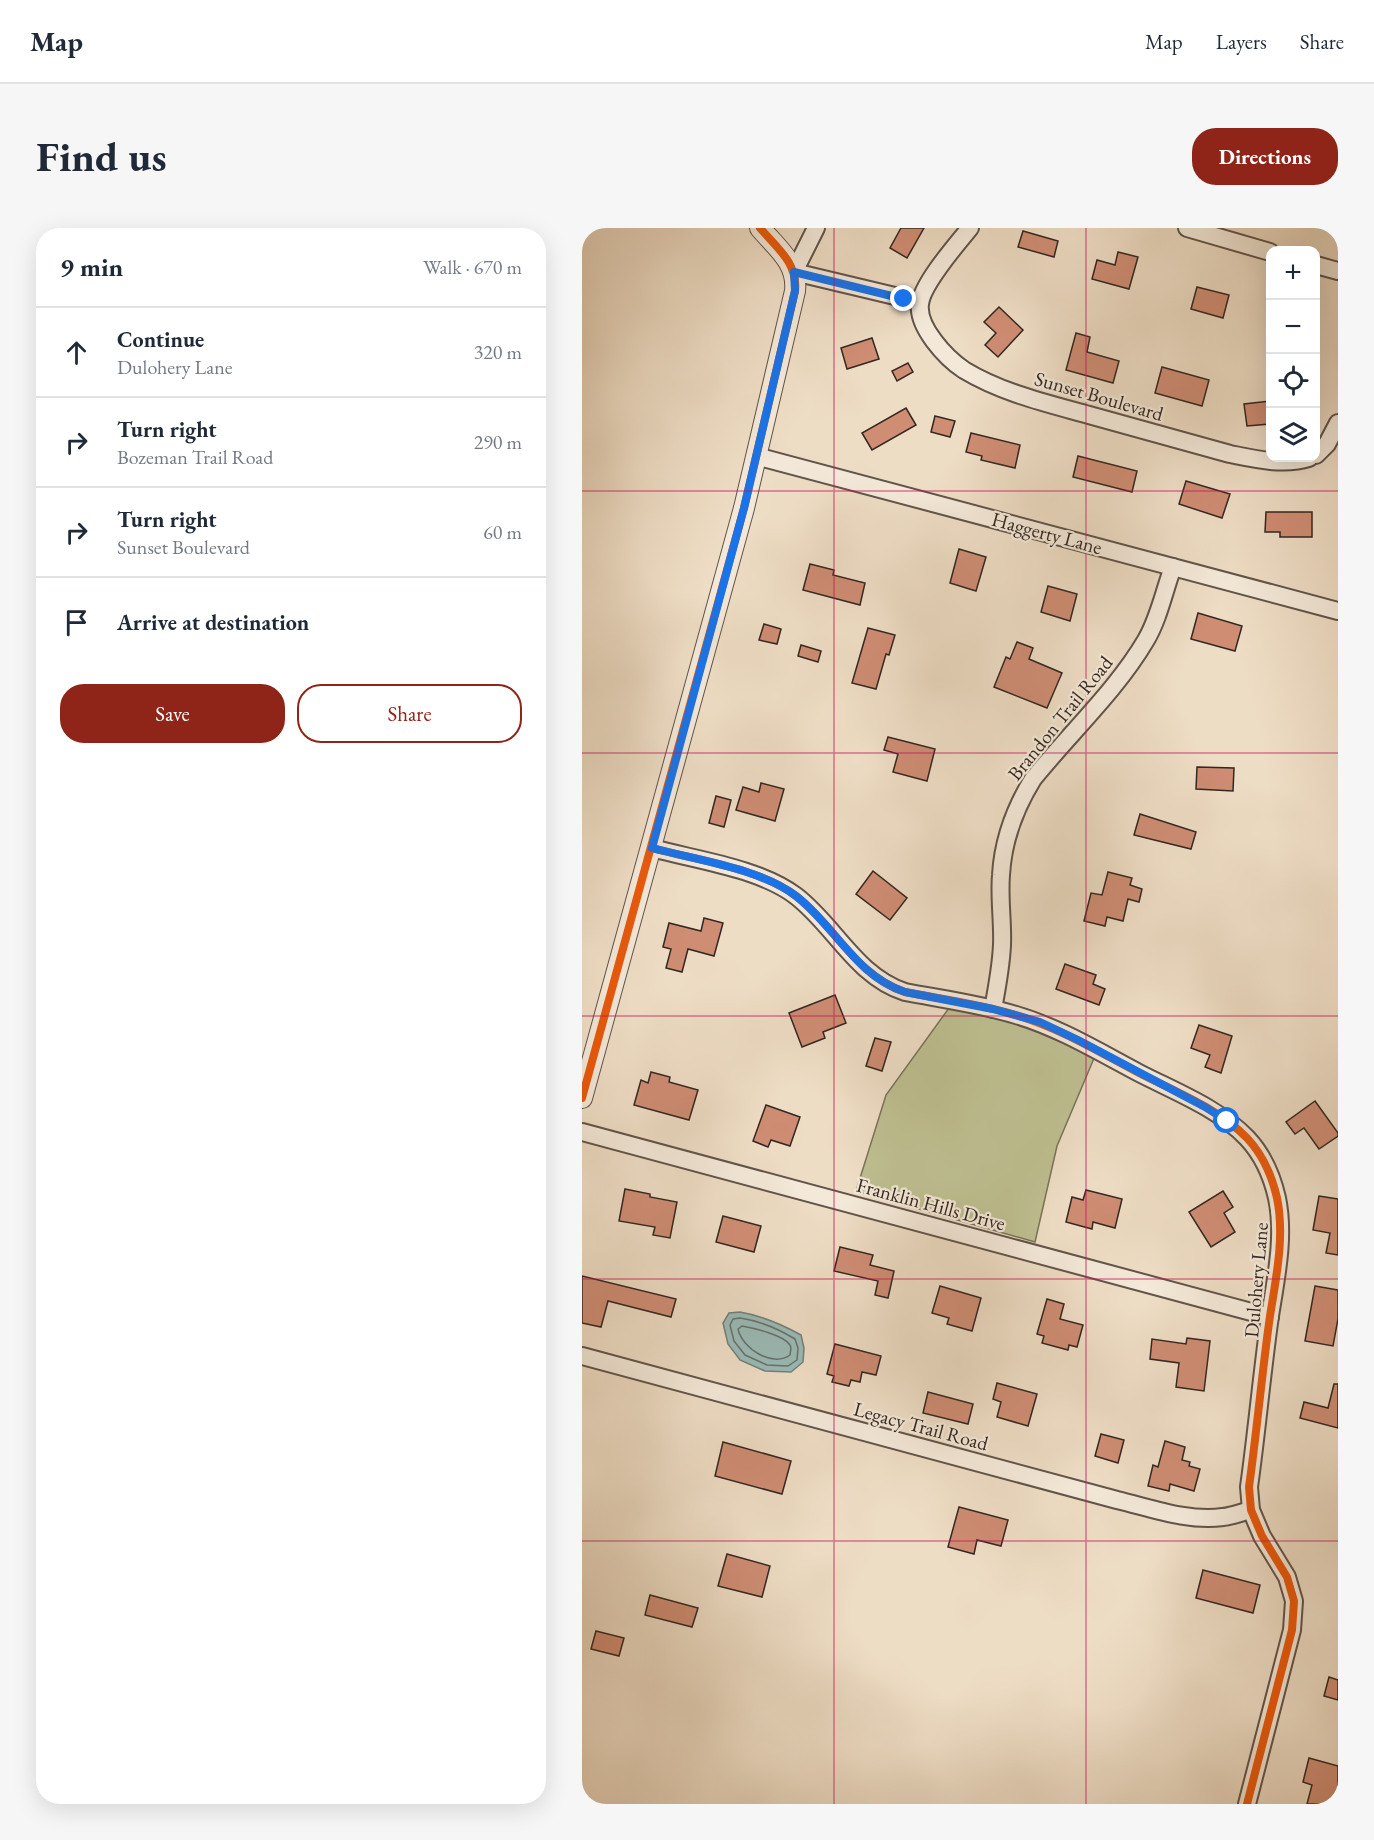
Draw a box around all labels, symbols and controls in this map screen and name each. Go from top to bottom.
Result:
text: Map [30,23,83,59]
text: Map [1145,28,1183,55]
text: Layers [1216,28,1267,55]
text: Share [1300,28,1344,55]
button: Directions [1192,128,1338,185]
text: Find us [36,129,167,184]
map controls [1266,246,1320,462]
button: + [1266,246,1320,300]
text: 9 min [60,250,123,284]
text: Walk · 670 m [423,254,522,280]
route end [890,285,916,311]
button: − [1266,300,1320,354]
text: Continue [117,325,204,354]
icon: ahead [60,336,93,369]
text: 320 m [474,339,522,365]
text: Dulohery Lane [117,354,233,380]
button: locate [1266,354,1320,408]
street label: Sunset Boulevard [1032,365,1167,427]
button: layers [1266,408,1320,462]
text: Turn right [117,415,216,444]
icon: right [60,426,93,459]
text: 290 m [474,429,522,455]
text: Bozeman Trail Road [117,444,273,470]
text: Turn right [117,505,216,534]
street label: Haggerty Lane [989,506,1105,560]
icon: right [60,516,93,549]
text: 60 m [483,519,522,545]
text: Sunset Boulevard [117,534,250,560]
icon: arrive [60,606,93,639]
text: Arrive at destination [117,608,309,637]
street label: Brandon Trail Road [1002,650,1119,786]
button: Save [60,684,285,743]
button: Share [297,684,522,743]
route start [1213,1107,1239,1133]
street label: Franklin Hills Drive [854,1172,1008,1236]
street label: Dulohery Lane [1238,1221,1274,1339]
street label: Legacy Trail Road [851,1396,992,1457]

